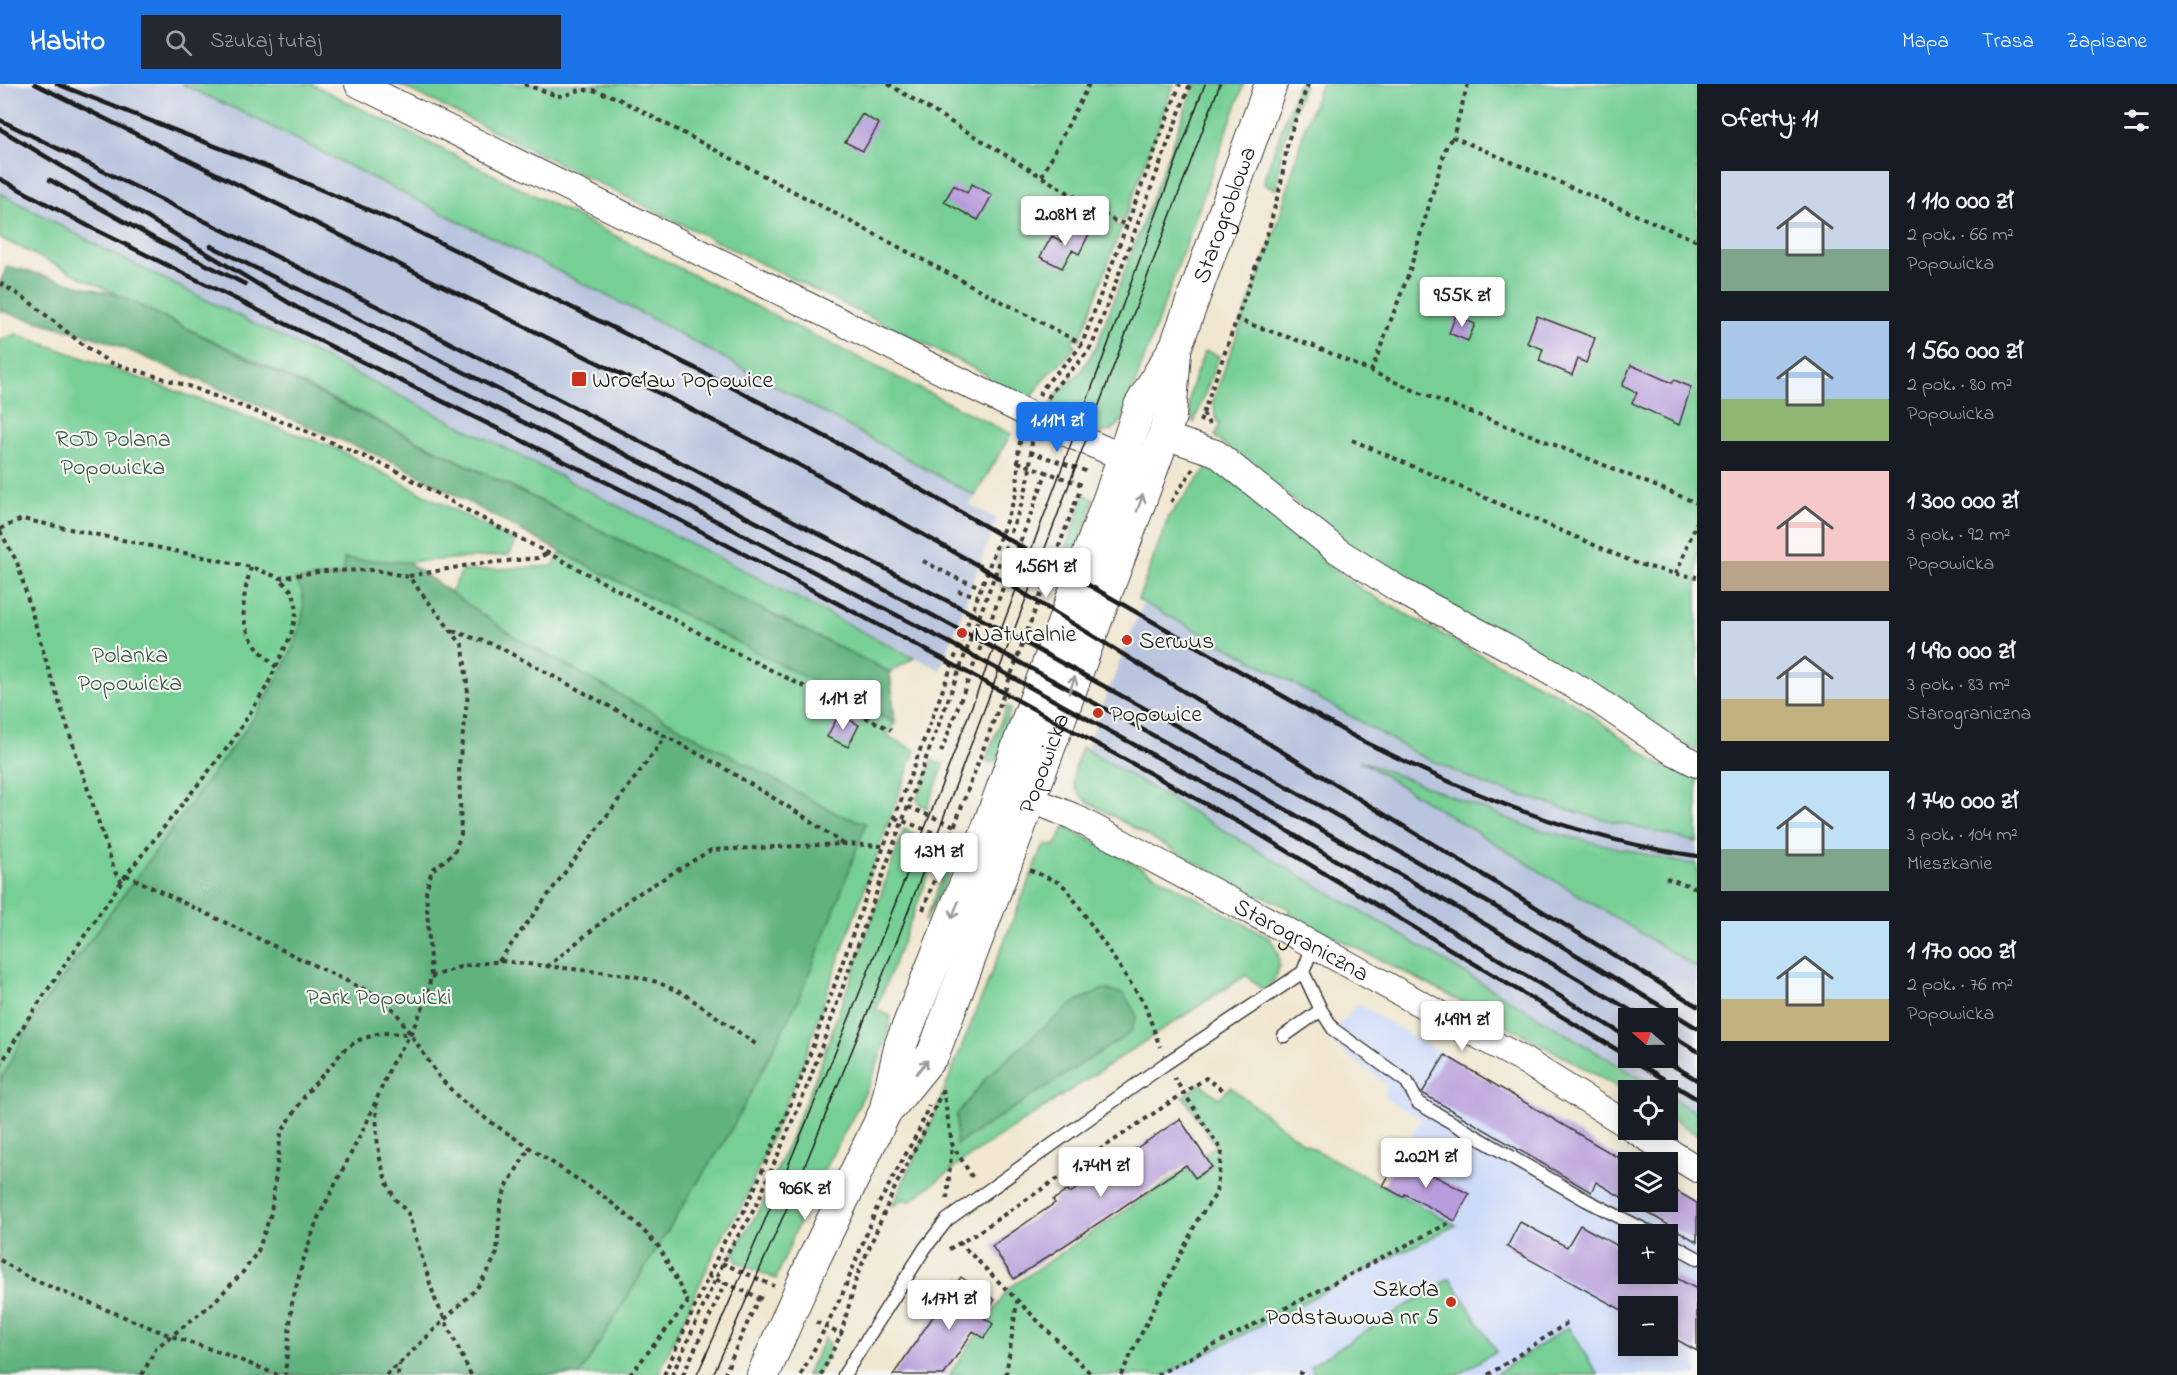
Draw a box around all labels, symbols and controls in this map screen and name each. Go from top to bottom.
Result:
search box [141,15,561,69]
text: Habito [30,22,105,63]
icon: search [162,26,195,59]
text: Szukaj tutaj [210,26,321,58]
text: Mapa [1902,27,1949,57]
text: Trasa [1982,27,2034,57]
text: Zapisane [2067,27,2147,57]
text: Oferty: 11 [1721,101,1818,139]
icon: filters [2120,104,2153,137]
street label: Starogroblowa [1185,142,1267,289]
text: 1 110 000 zł [1907,183,2013,221]
icon: home [1769,195,1841,267]
pin: 2.08M zł [1003,196,1127,247]
text: 2.08M zł [1035,201,1095,230]
text: 2 pok. · 66 m² [1907,221,2014,250]
text: Popowicka [1907,250,1994,279]
pin: 955K zł [1407,277,1517,328]
text: 955K zł [1434,282,1490,311]
text: 1 560 000 zł [1907,333,2023,371]
icon: home [1769,345,1841,417]
place label: Wrocław Popowice [592,364,774,399]
marker: Wrocław Popowice [570,370,588,388]
text: 2 pok. · 80 m² [1907,371,2012,400]
text: Popowicka [1907,400,1994,429]
pin: 1.11M zł [995,402,1119,453]
text: 1.11M zł [1030,407,1084,436]
park label: ROD Polana Popowicka [55,423,171,486]
text: 1 300 000 zł [1907,483,2018,521]
one-way arrow [1135,494,1146,512]
icon: home [1769,495,1841,567]
text: 3 pok. · 92 m² [1907,521,2010,550]
pin: 1.56M zł [984,548,1108,599]
text: Popowicka [1907,550,1994,579]
text: 1.56M zł [1016,553,1076,582]
place label: Naturalnie [974,618,1076,653]
place label: Serwus [1139,625,1214,660]
marker: Naturalnie [955,626,969,640]
marker: Serwus [1120,633,1134,647]
text: 1 490 000 zł [1907,633,2015,671]
park label: Polanka Popowicka [78,639,182,702]
icon: home [1769,645,1841,717]
text: 3 pok. · 83 m² [1907,671,2010,700]
one-way arrow [1068,677,1079,695]
pin: 1.1M zł [788,680,898,731]
text: 1.1M zł [820,685,866,714]
place label: Popowice [1110,698,1202,733]
text: Starograniczna [1907,700,2031,729]
marker: Popowice [1091,706,1105,720]
street label: Popowicka [1011,709,1080,819]
text: 1 740 000 zł [1907,783,2018,821]
icon: home [1769,795,1841,867]
text: 3 pok. · 104 m² [1907,821,2018,850]
pin: 1.3M zł [884,833,994,884]
text: 1.3M zł [915,838,963,867]
text: Mieszkanie [1907,850,1992,879]
street label: Starograniczna [1227,890,1375,992]
one-way arrow [949,900,960,918]
text: 1 170 000 zł [1907,933,2015,971]
icon: home [1769,945,1841,1017]
text: 2 pok. · 76 m² [1907,971,2013,1000]
park label: Park Popowicki [306,981,452,1016]
text: Popowicka [1907,1000,1994,1029]
pin: 1.49M zł [1400,1001,1524,1052]
text: 1.49M zł [1435,1006,1489,1035]
north arrow [1618,1008,1678,1068]
map controls [1618,1008,1678,1356]
one-way arrow [916,1059,929,1075]
button: locate [1618,1080,1678,1140]
pin: 2.02M zł [1364,1138,1488,1189]
text: 2.02M zł [1395,1143,1457,1172]
pin: 1.74M zł [1039,1147,1163,1198]
text: 1.74M zł [1073,1152,1129,1181]
button: layers [1618,1152,1678,1212]
pin: 906K zł [750,1170,860,1221]
text: 906K zł [779,1175,831,1204]
button: + [1618,1224,1678,1284]
place label: Szkoła Podstawowa nr 5 [1266,1273,1439,1336]
pin: 1.17M zł [887,1280,1011,1331]
text: 1.17M zł [921,1285,977,1314]
marker: Szkoła Podstawowa nr 5 [1444,1295,1458,1309]
button: − [1618,1296,1678,1356]

